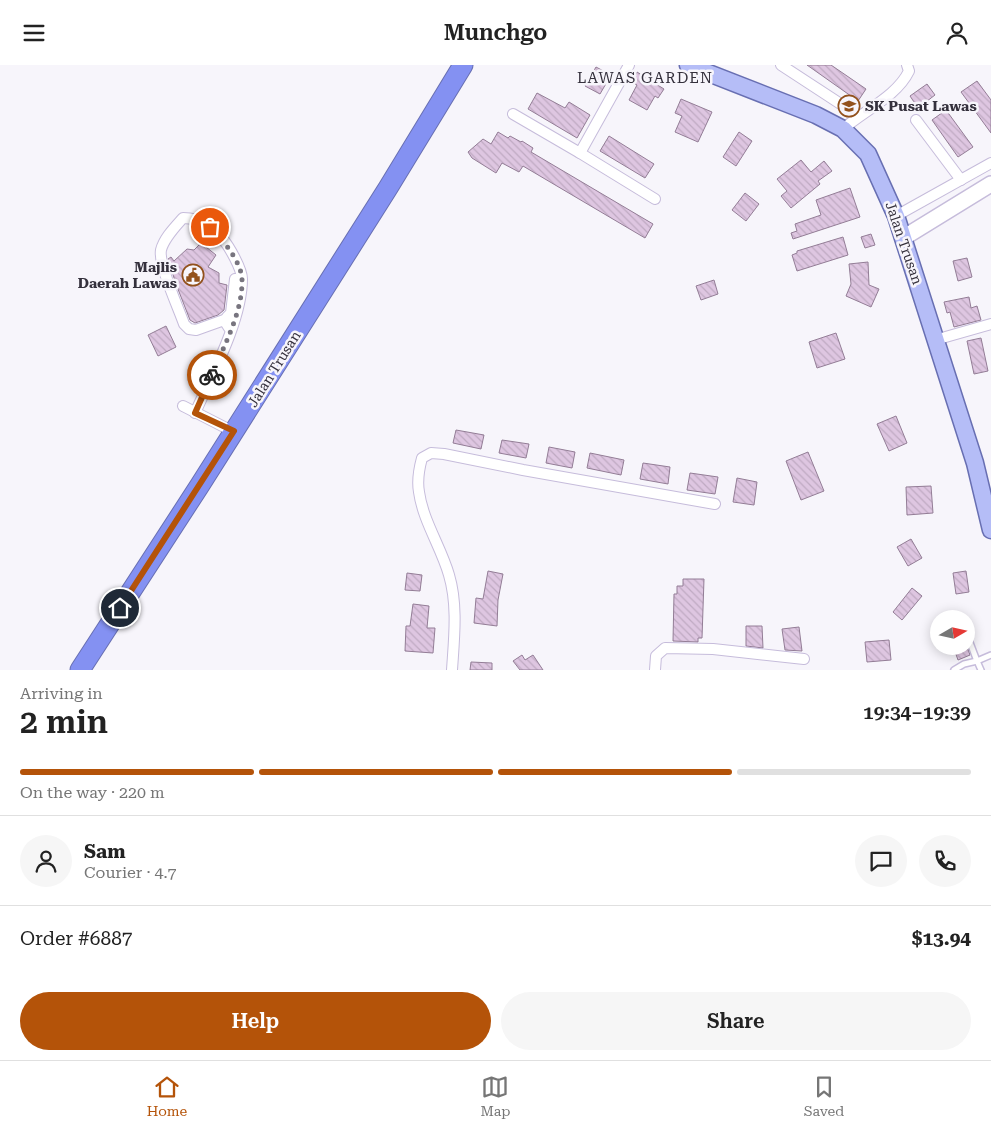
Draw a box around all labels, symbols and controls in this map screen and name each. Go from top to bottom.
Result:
icon: menu [20,19,48,47]
icon: person [943,19,971,47]
text: Munchgo [444,20,547,45]
district label: LAWAS GARDEN [577,69,713,87]
school or university icon: SK Pusat Lawas [837,94,861,118]
place label: SK Pusat Lawas [865,98,977,114]
street label: Jalan Trusan [882,199,926,287]
pin [189,206,231,248]
icon: bag [196,213,224,241]
place label: Majlis Daerah Lawas [78,259,177,291]
public building icon: Majlis Daerah Lawas [181,263,205,287]
street label: Jalan Trusan [244,328,304,410]
courier [187,350,237,400]
icon: bike [198,361,226,389]
pin [99,587,141,629]
icon: home [106,594,134,622]
north arrow [930,610,975,655]
map controls [930,610,975,655]
text: Arriving in [20,684,103,703]
text: 19:34–19:39 [863,701,971,724]
text: 2 min [20,703,108,741]
text: On the way · 220 m [20,783,165,802]
button: person [20,835,72,887]
button: chat [855,835,907,887]
button: phone [919,835,971,887]
text: Sam [84,840,126,863]
text: Courier · 4.7 [84,863,177,882]
text: Order #6887 [20,927,132,950]
text: $13.94 [912,927,971,950]
button: Help [20,992,491,1050]
button: Share [501,992,971,1050]
tab: Home [147,1073,187,1119]
tab: Map [481,1073,510,1119]
tab: Saved [804,1073,844,1119]

